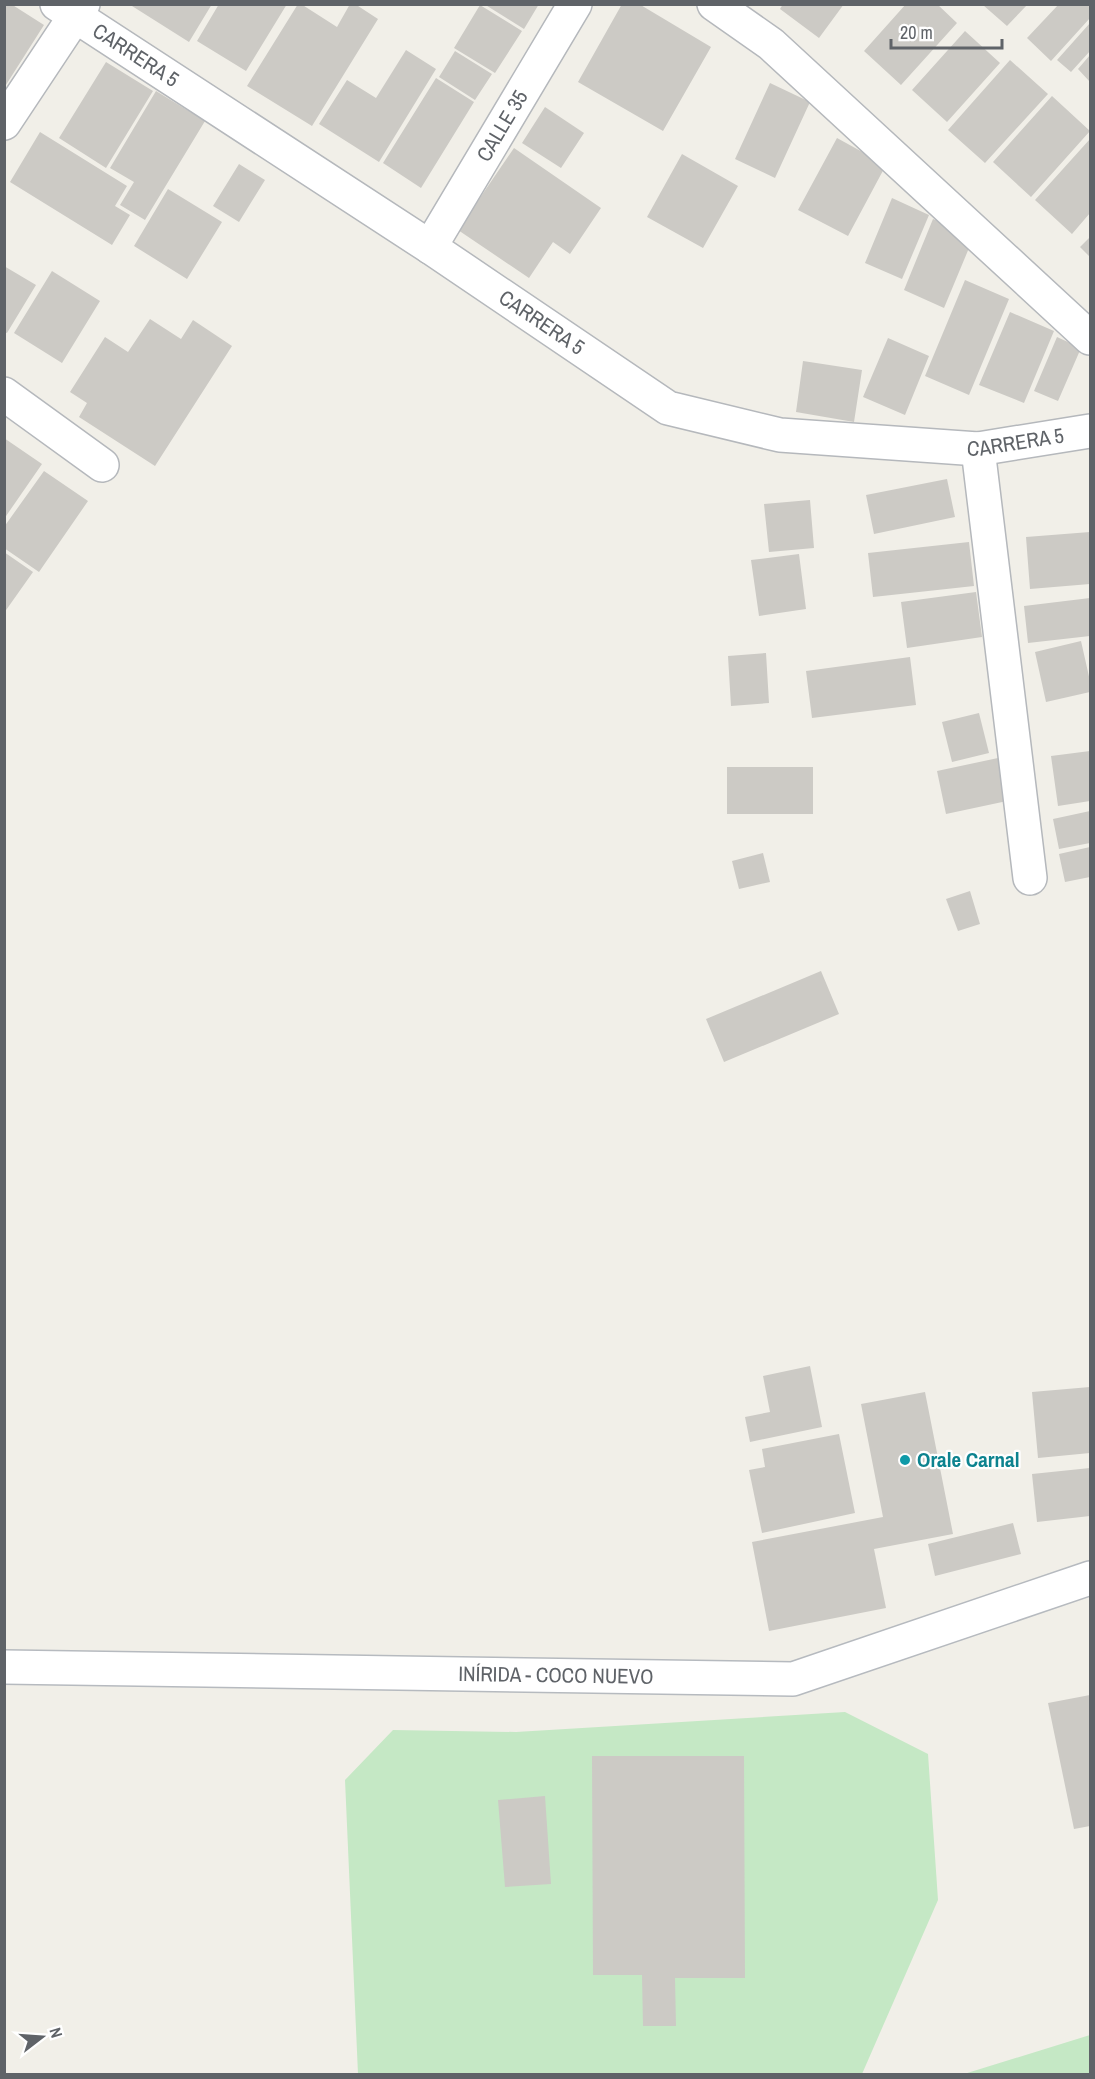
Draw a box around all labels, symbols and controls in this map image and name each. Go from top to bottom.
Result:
scale bar [891,12,1002,50]
street label: CARRERA 5 [87,16,185,94]
text: 20 m [900,20,933,45]
street label: CALLE 35 [469,85,534,167]
street label: CARRERA 5 [493,283,591,362]
street label: CARRERA 5 [966,420,1066,463]
place label: Orale Carnal [917,1445,1019,1474]
marker: Orale Carnal [898,1453,912,1467]
street label: INÍRIDA - COCO NUEVO [458,1659,654,1691]
north arrow [12,2007,72,2067]
text: N [44,2025,68,2040]

